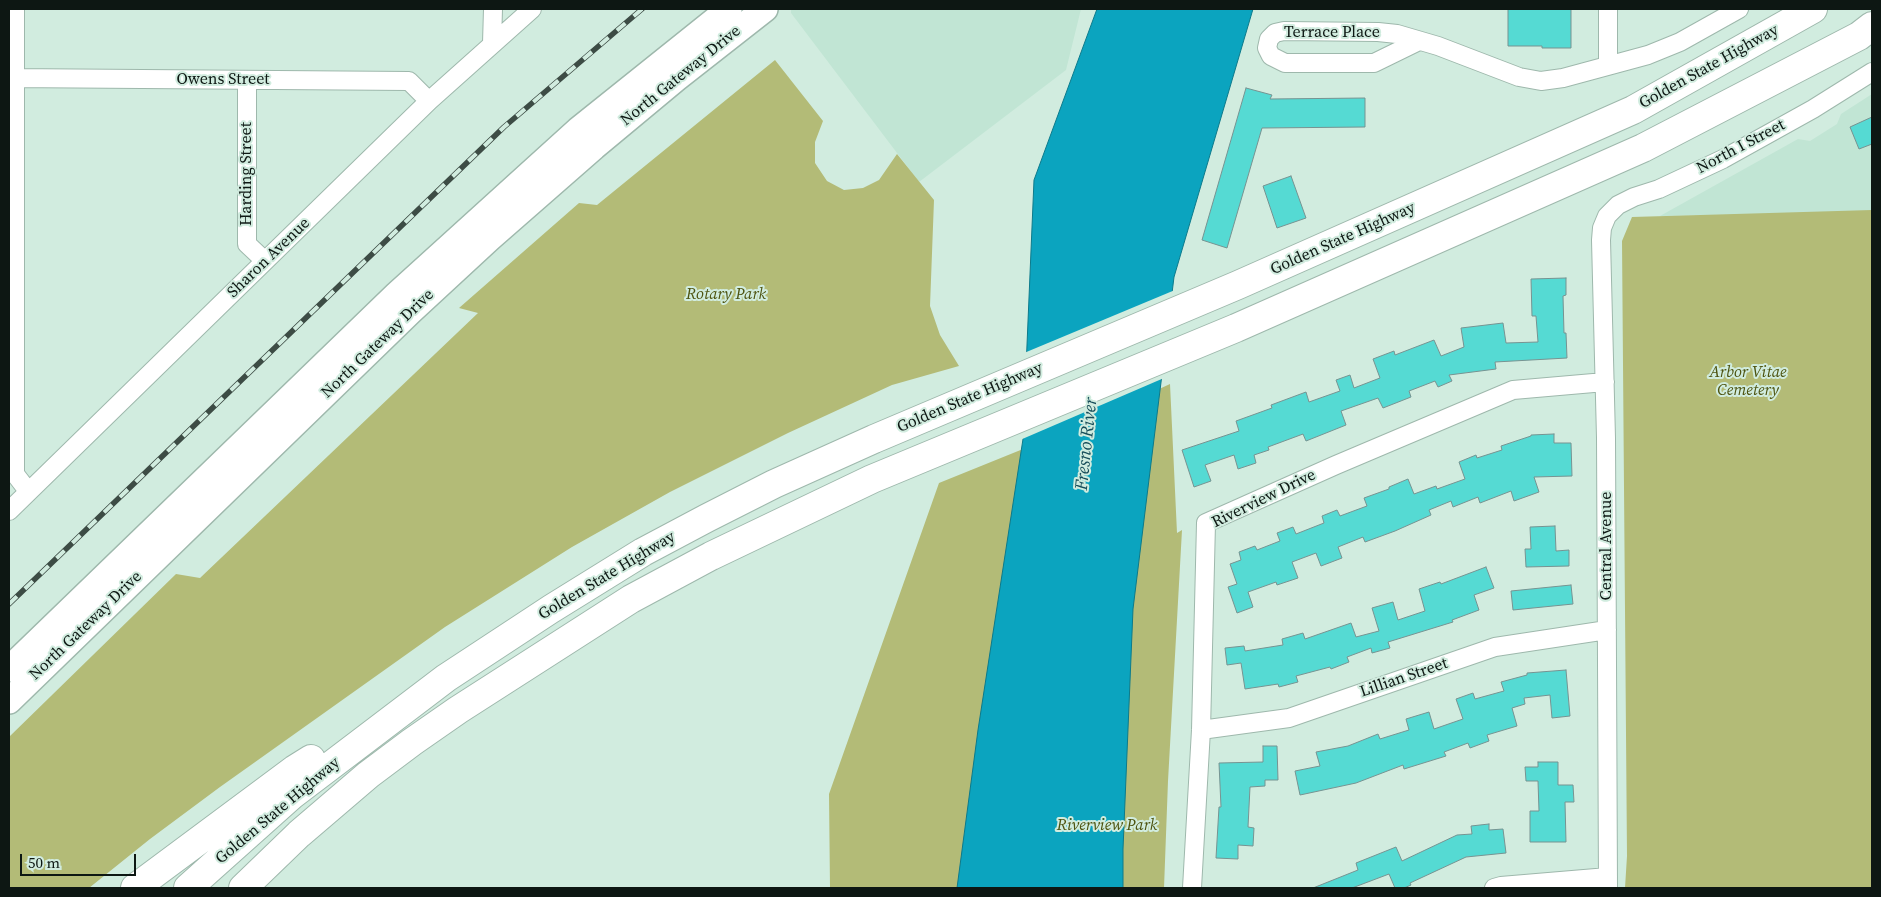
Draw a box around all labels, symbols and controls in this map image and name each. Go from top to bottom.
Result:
street label: Golden State Highway [1636,21,1782,113]
street label: North Gateway Drive [617,22,745,130]
street label: Terrace Place [1284,23,1380,43]
street label: Owens Street [176,70,270,90]
street label: North I Street [1694,116,1788,178]
street label: Harding Street [237,122,257,226]
street label: Golden State Highway [1268,198,1418,280]
street label: Sharon Avenue [224,214,314,302]
street label: North Gateway Drive [318,285,438,403]
park label: Rotary Park [686,285,766,305]
street label: Golden State Highway [894,359,1046,437]
park label: Arbor Vitae Cemetery [1709,363,1787,401]
water label: Fresno River [1071,397,1103,491]
street label: Riverview Drive [1209,466,1319,532]
street label: Central Avenue [1597,492,1617,600]
street label: Golden State Highway [535,528,679,624]
street label: North Gateway Drive [26,567,146,685]
street label: Lillian Street [1358,654,1450,702]
street label: Golden State Highway [212,753,344,869]
park label: Riverview Park [1057,816,1157,836]
scale bar [22,844,139,876]
text: 50 m [28,852,60,873]

